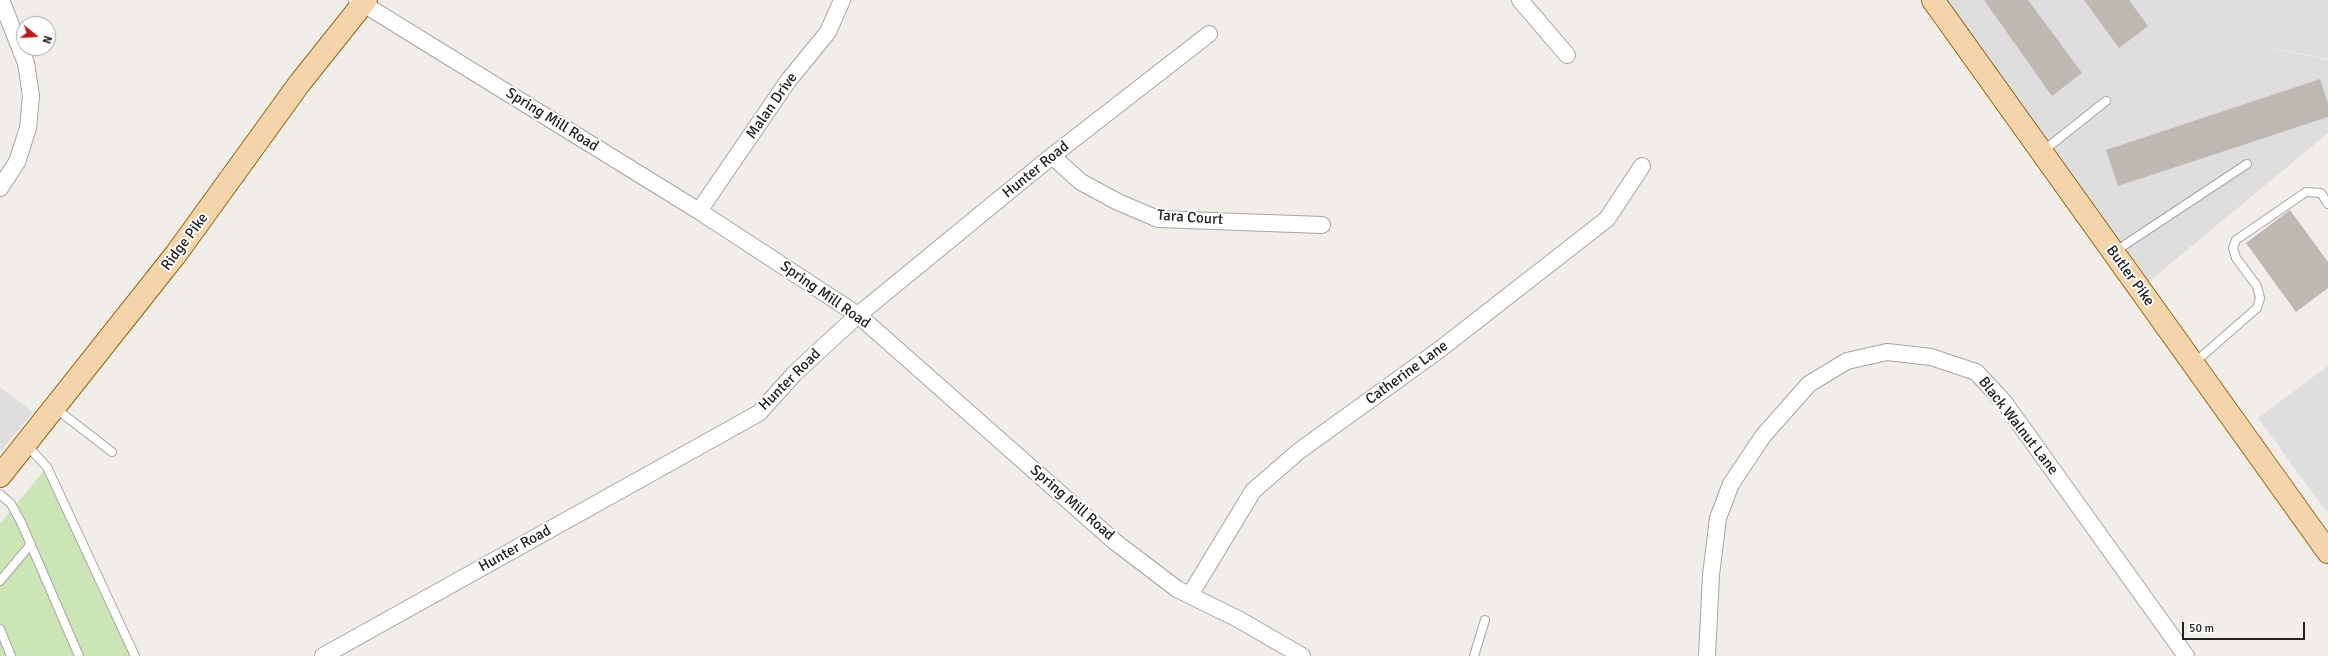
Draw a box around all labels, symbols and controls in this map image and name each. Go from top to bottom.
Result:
north arrow [16,16,56,56]
text: N [40,34,54,45]
street label: Malan Drive [743,69,801,143]
street label: Spring Mill Road [502,84,602,156]
street label: Hunter Road [999,138,1073,202]
street label: Tara Court [1156,207,1224,229]
street label: Ridge Pike [158,210,212,274]
street label: Butler Pike [2102,242,2158,310]
street label: Spring Mill Road [777,257,873,333]
street label: Catherine Lane [1362,337,1452,409]
street label: Hunter Road [755,345,825,415]
street label: Black Walnut Lane [1974,374,2062,478]
street label: Spring Mill Road [1026,462,1118,544]
street label: Hunter Road [476,522,554,576]
scale bar [2184,614,2307,640]
text: 50 m [2189,621,2214,636]

